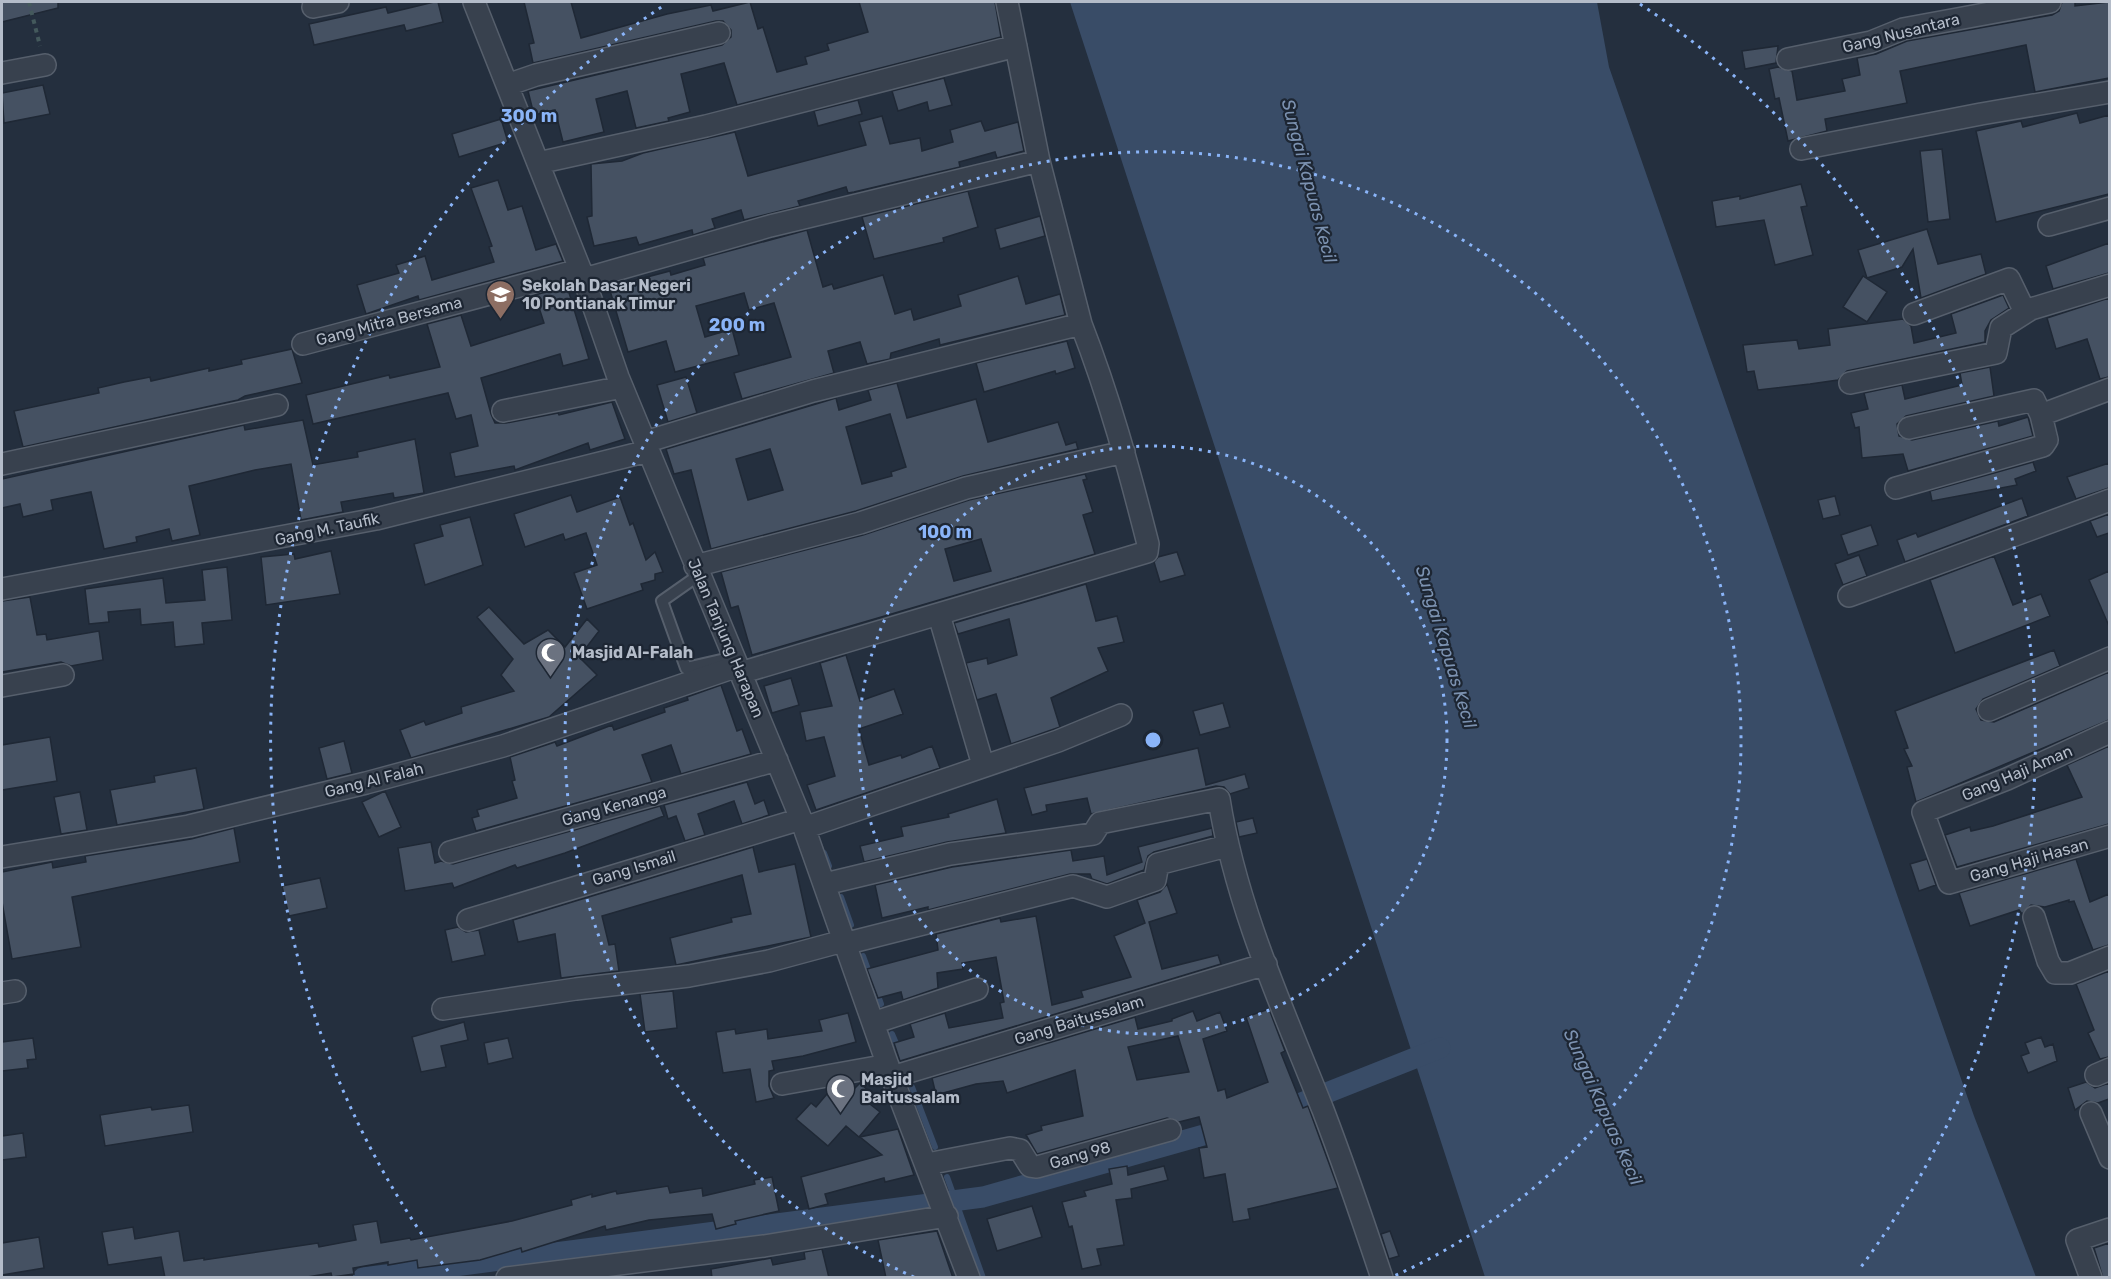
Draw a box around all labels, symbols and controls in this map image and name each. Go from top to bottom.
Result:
street label: Gang Nusantara [1840,9,1962,57]
water label: Sungai Kapuas Kecil [1277,97,1342,266]
text: 300 m [501,105,557,127]
place label: Sekolah Dasar Negeri 10 Pontianak Timur [522,276,691,313]
school or university icon: Sekolah Dasar Negeri 10 Pontianak Timur [485,278,517,320]
street label: Gang Mitra Bersama [314,292,464,350]
text: 200 m [709,314,765,336]
street label: Gang M. Taufik [273,509,382,549]
text: 100 m [918,521,972,543]
street label: Jalan Tanjung Harapan [684,556,768,720]
water label: Sungai Kapuas Kecil [1411,563,1481,731]
mosque icon: Masjid Al-Falah [535,636,567,678]
place label: Masjid Al-Falah [572,643,693,662]
centre of rings [1143,730,1163,750]
street label: Gang Haji Aman [1959,741,2075,805]
street label: Gang Al Falah [323,759,425,801]
street label: Gang Kenanga [560,782,668,830]
street label: Gang Haji Hasan [1968,834,2090,886]
street label: Gang Ismail [590,846,678,890]
street label: Gang Baitussalam [1012,991,1146,1049]
water label: Sungai Kapuas Kecil [1559,1025,1648,1189]
place label: Masjid Baitussalam [861,1070,960,1107]
mosque icon: Masjid Baitussalam [824,1072,856,1114]
street label: Gang 98 [1047,1137,1113,1173]

